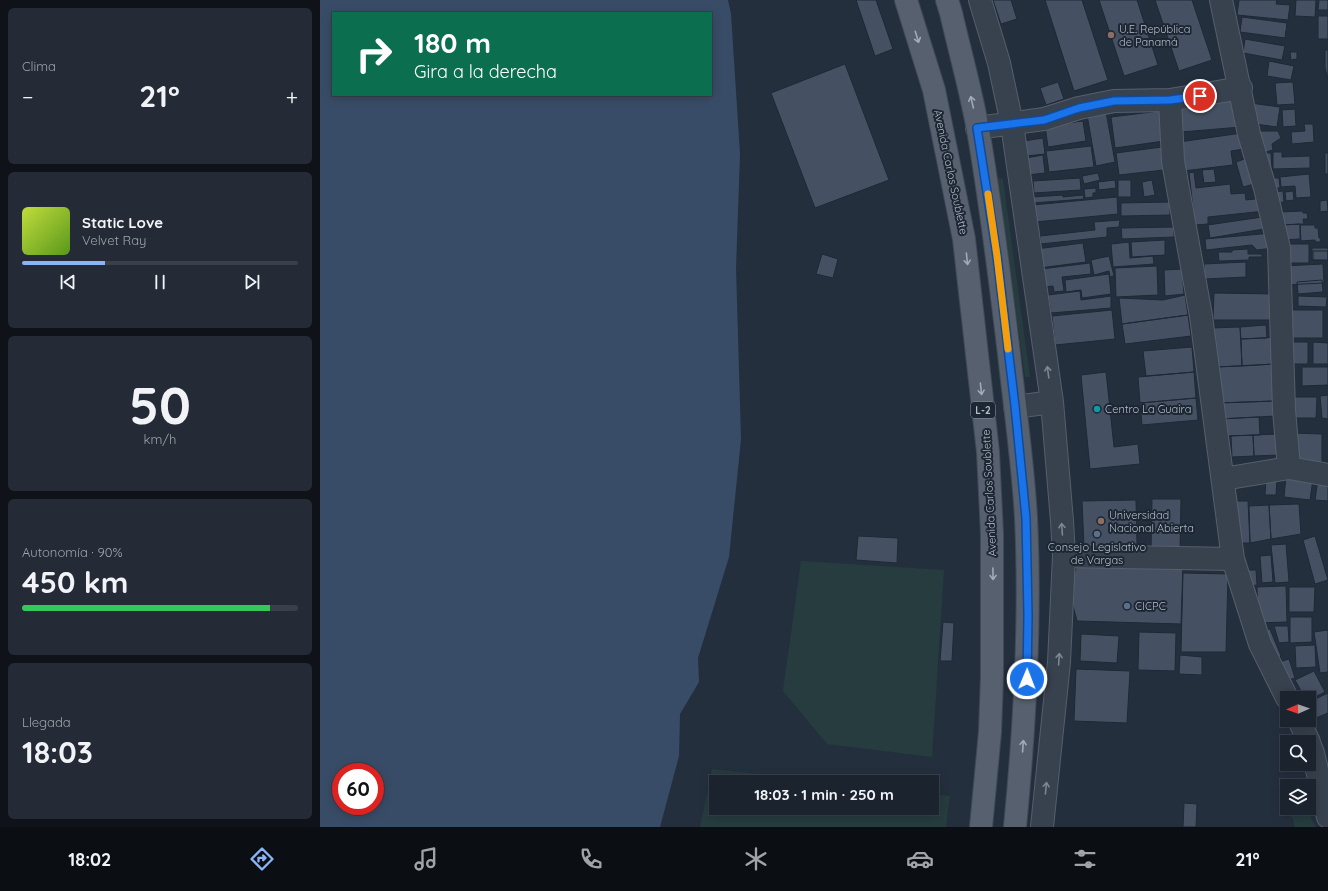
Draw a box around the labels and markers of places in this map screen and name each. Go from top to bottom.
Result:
place label: U.E. República de Panamá [1119,22,1190,49]
marker: U.E. República de Panamá [1106,30,1116,40]
pin [1183,79,1217,113]
place label: Centro La Guaira [1105,402,1191,416]
marker: Centro La Guaira [1092,404,1102,414]
place label: Universidad Nacional Abierta [1109,508,1194,535]
marker: Universidad Nacional Abierta [1096,516,1106,526]
marker: Consejo Legislativo de Vargas [1092,529,1102,539]
place label: Consejo Legislativo de Vargas [1048,540,1146,567]
place label: CICPC [1135,599,1166,613]
marker: CICPC [1122,601,1132,611]

